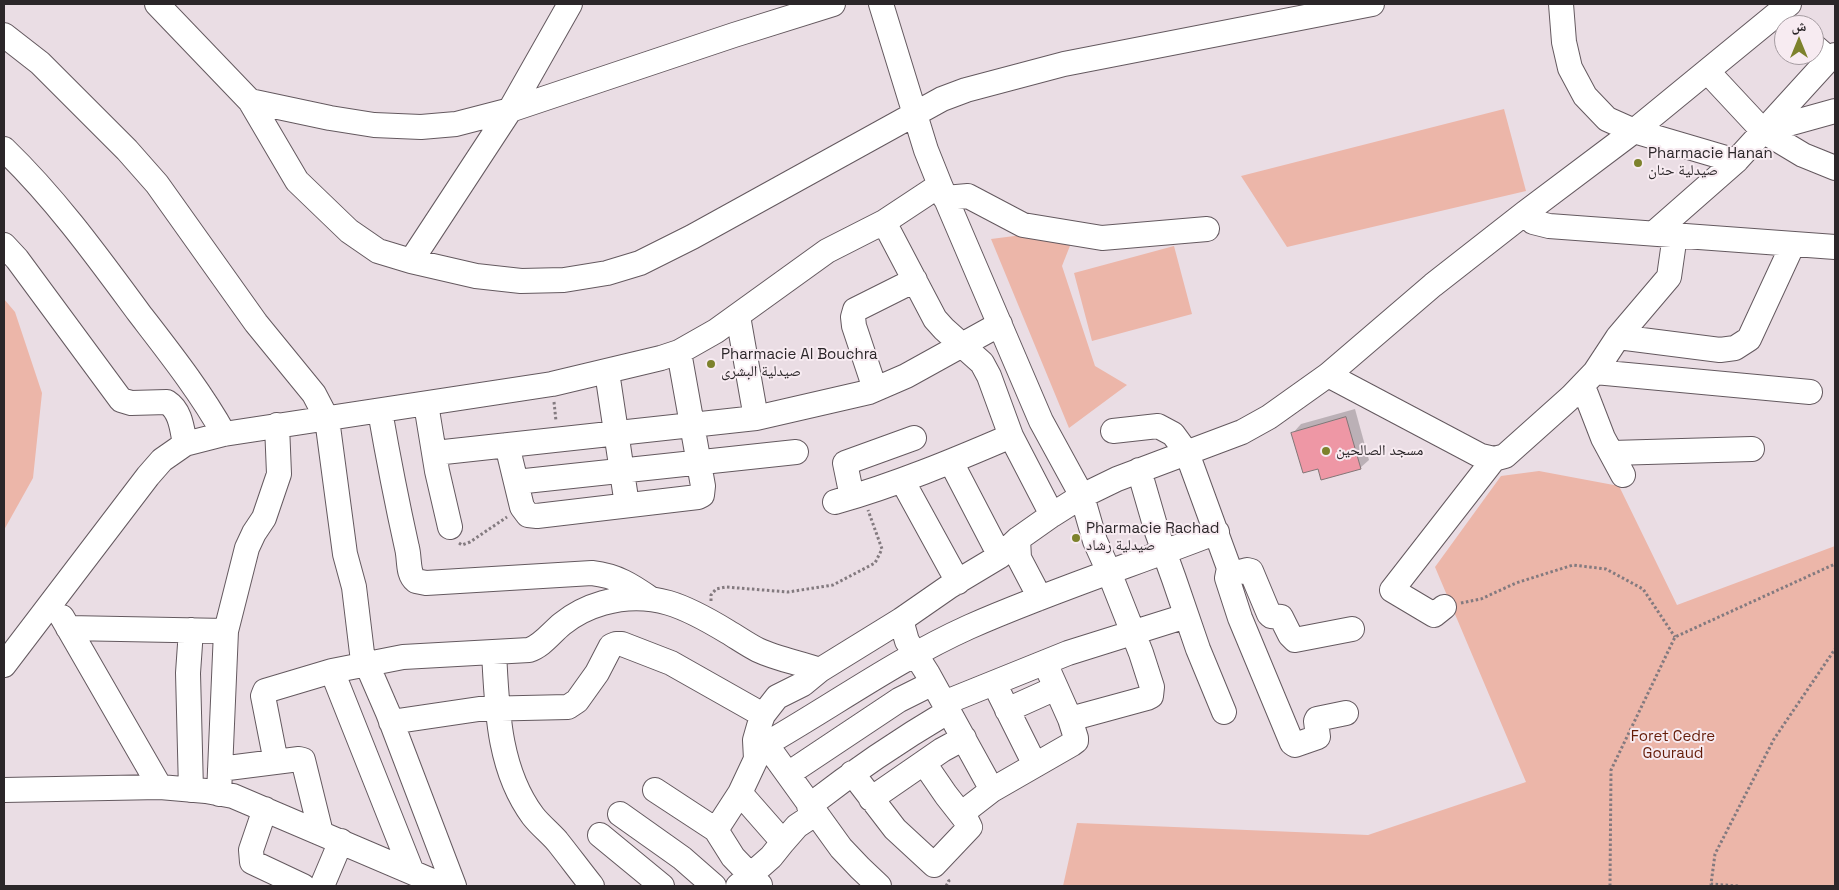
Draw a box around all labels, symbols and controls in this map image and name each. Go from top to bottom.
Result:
north arrow [1774,15,1824,65]
text: ش [1792,17,1806,35]
place label: Pharmacie Hanan صيدلية حنان [1648,145,1773,180]
marker: Pharmacie Hanan صيدلية حنان [1632,157,1644,169]
place label: Pharmacie Al Bouchra صيدلية البشرى [721,346,878,381]
marker: Pharmacie Al Bouchra صيدلية البشرى [705,358,717,370]
place label: مسجد الصالحين [1336,442,1423,460]
marker: مسجد الصالحين [1320,445,1332,457]
place label: Pharmacie Rachad صيدلية رشاد [1086,520,1219,555]
marker: Pharmacie Rachad صيدلية رشاد [1070,532,1082,544]
park label: Foret Cedre Gouraud [1631,728,1715,763]

